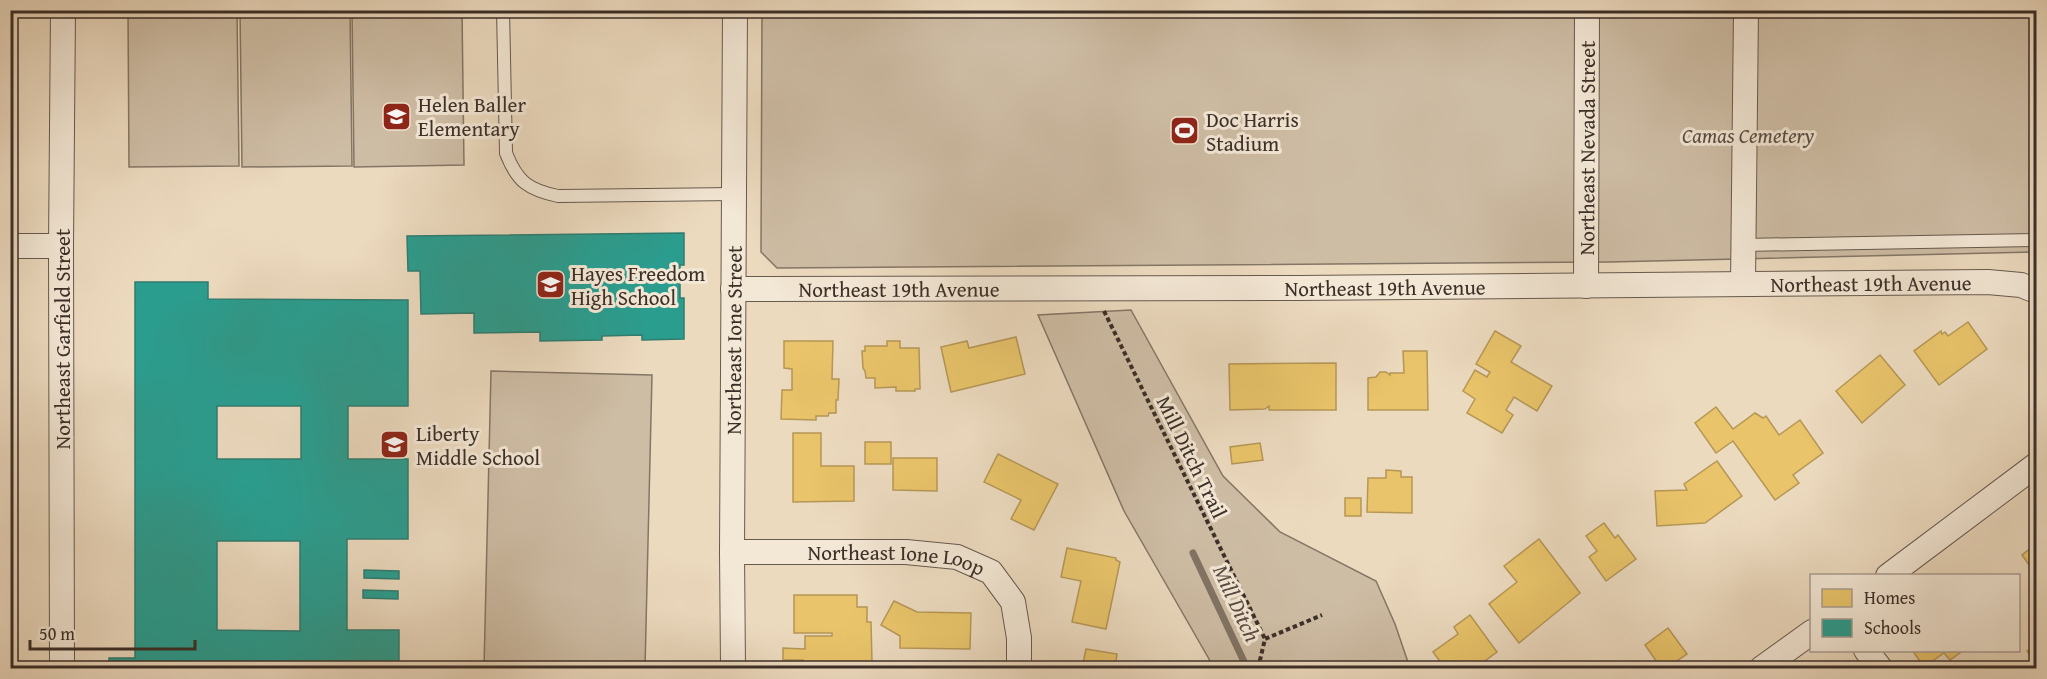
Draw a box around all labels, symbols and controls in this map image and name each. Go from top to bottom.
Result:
street label: Northeast Nevada Street [1571,40,1602,256]
place label: Helen Baller Elementary [418,89,526,144]
school or university icon: Helen Baller Elementary [381,100,413,132]
place label: Doc Harris Stadium [1206,104,1299,159]
sports icon: Doc Harris Stadium [1169,115,1201,147]
park label: Camas Cemetery [1682,120,1814,151]
street label: Northeast Garfield Street [47,228,78,449]
street label: Northeast Ione Street [717,245,749,435]
place label: Hayes Freedom High School [571,258,705,313]
street label: Northeast 19th Avenue [1770,267,1972,299]
school or university icon: Hayes Freedom High School [534,269,566,301]
street label: Northeast 19th Avenue [1284,271,1486,304]
street label: Northeast 19th Avenue [798,273,1000,304]
street label: Mill Ditch Trail [1149,390,1235,524]
place label: Liberty Middle School [416,418,540,473]
school or university icon: Liberty Middle School [379,429,411,461]
street label: Northeast Ione Loop [808,537,990,583]
water label: Mill Ditch [1205,559,1269,647]
legend [1810,574,2020,652]
text: Homes [1864,584,1915,611]
scale bar [30,613,195,651]
text: Schools [1864,614,1921,641]
text: 50 m [39,620,75,647]

